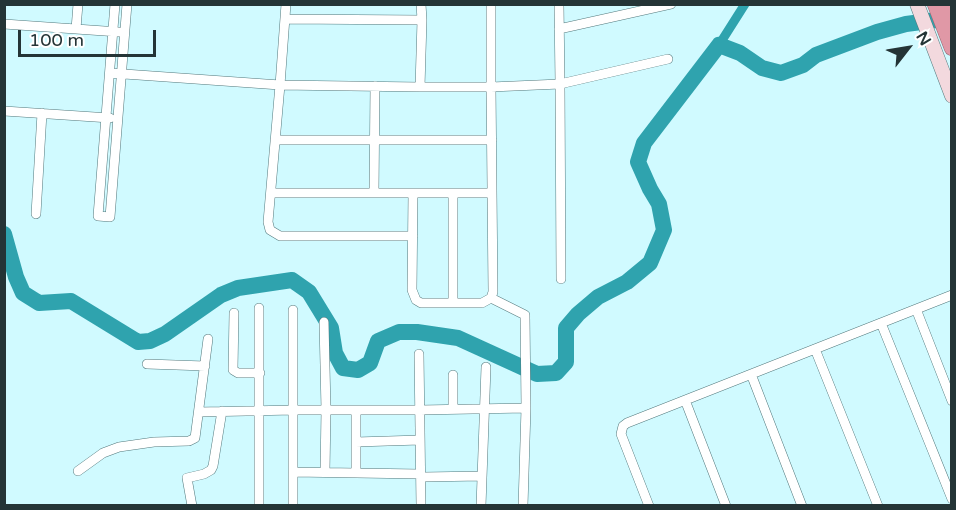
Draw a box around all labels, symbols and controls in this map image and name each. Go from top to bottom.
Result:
scale bar [21,18,159,56]
north arrow [878,18,938,78]
text: N [912,28,935,49]
text: 100 m [29,29,84,51]

